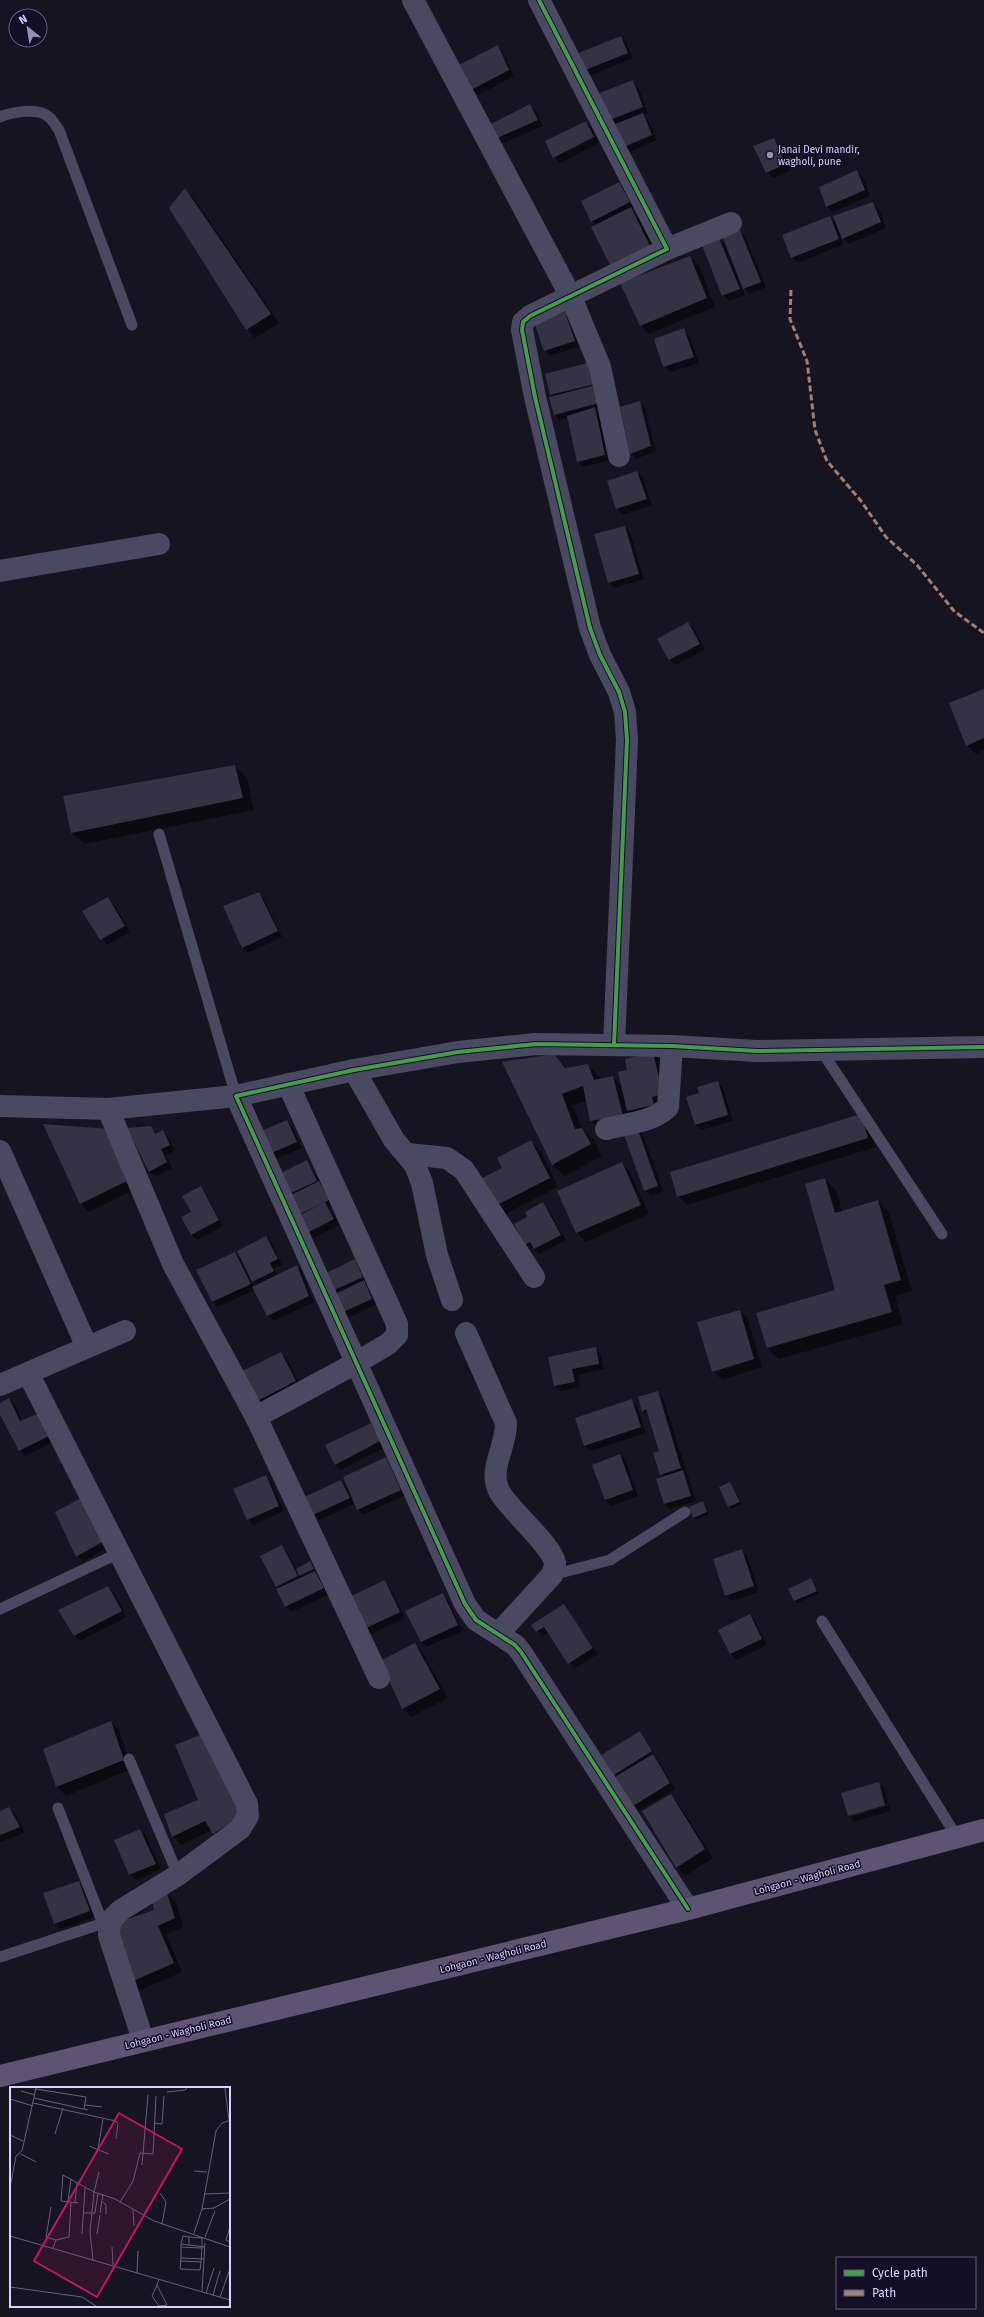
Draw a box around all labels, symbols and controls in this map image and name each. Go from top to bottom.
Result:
north arrow [8,8,48,48]
text: N [17,12,30,27]
place label: Janai Devi mandir, wagholi, pune [778,144,860,168]
marker: Janai Devi mandir, wagholi, pune [765,150,775,160]
street label: Lohgaon - Wagholi Road [753,1858,862,1898]
street label: Lohgaon - Wagholi Road [439,1938,548,1976]
street label: Lohgaon - Wagholi Road [124,2014,233,2052]
inset map [10,2087,230,2307]
legend [836,2257,976,2309]
text: Cycle path [872,2266,928,2280]
text: Path [872,2286,896,2300]

